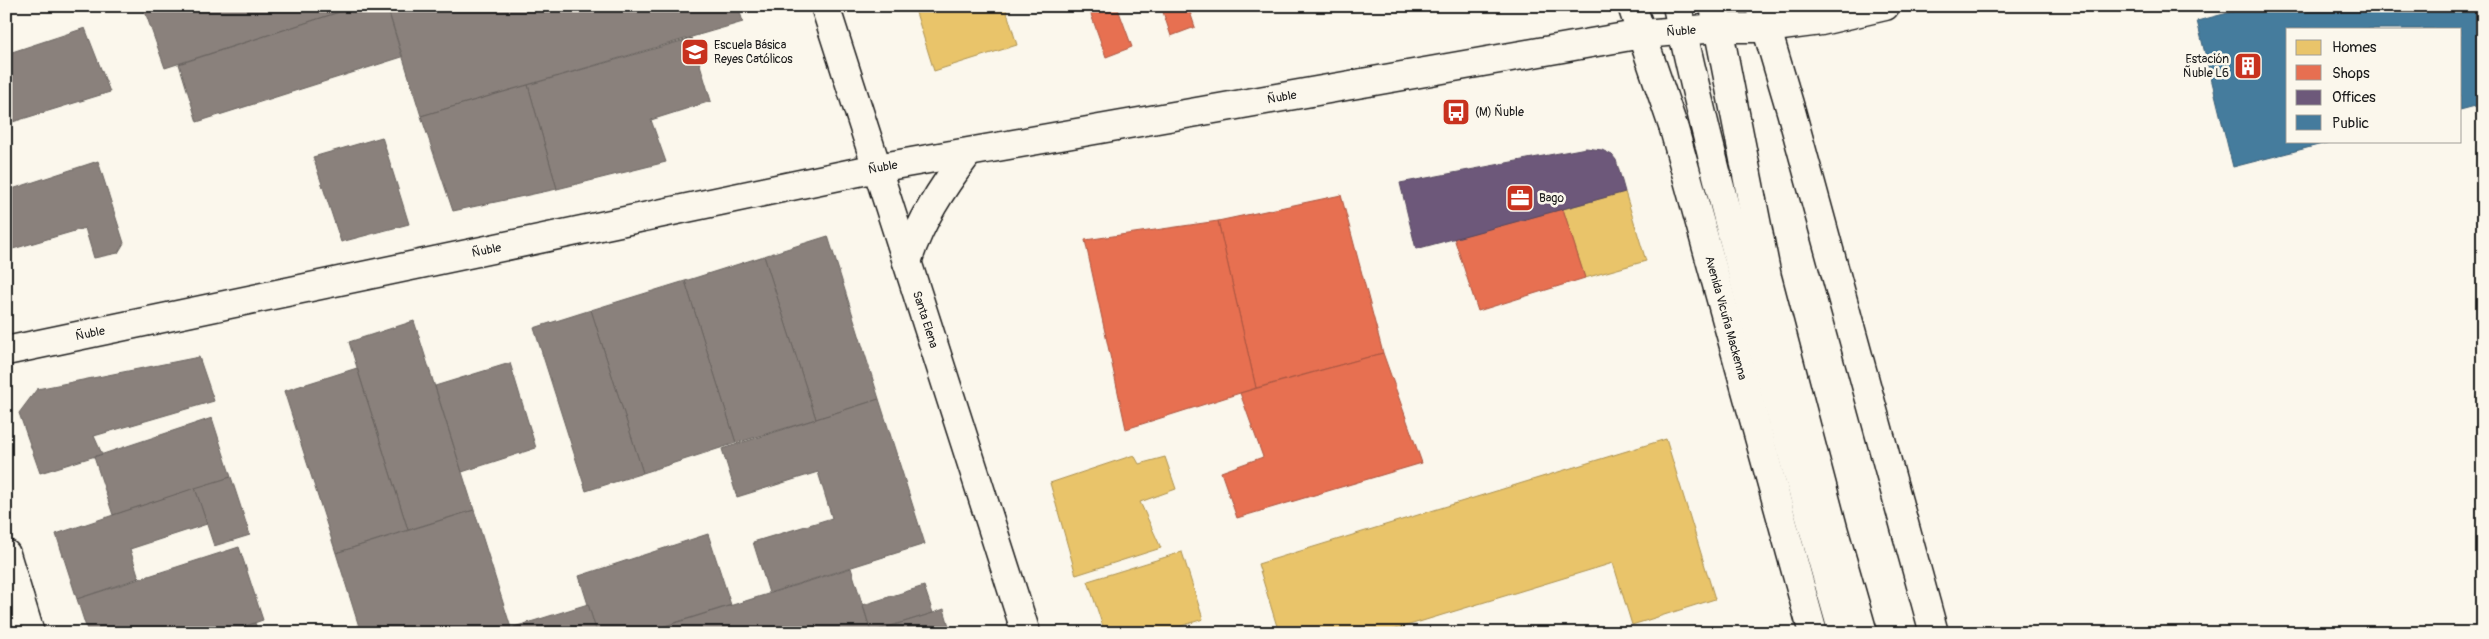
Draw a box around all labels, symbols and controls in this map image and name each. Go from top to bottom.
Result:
street label: Ñuble [1666,22,1697,40]
legend [2286,28,2462,142]
school or university icon: Escuela Básica Reyes Católicos [680,37,710,67]
place label: Escuela Básica Reyes Católicos [714,38,793,67]
text: Homes [2332,38,2377,57]
building icon: Estación Ñuble L6 [2233,51,2263,81]
place label: Estación Ñuble L6 [2183,52,2229,81]
text: Shops [2332,64,2370,83]
street label: Ñuble [1266,87,1298,107]
text: Offices [2332,88,2376,107]
bus stop icon: (M) Ñuble [1441,97,1471,127]
place label: (M) Ñuble [1475,104,1524,120]
text: Public [2332,114,2369,133]
street label: Ñuble [867,157,899,177]
office icon: Bago [1505,183,1535,213]
place label: Bago [1539,191,1564,206]
street label: Ñuble [470,240,503,260]
street label: Avenida Vicuña Mackenna [1702,254,1750,382]
street label: Santa Elena [909,289,942,350]
street label: Ñuble [74,323,106,344]

